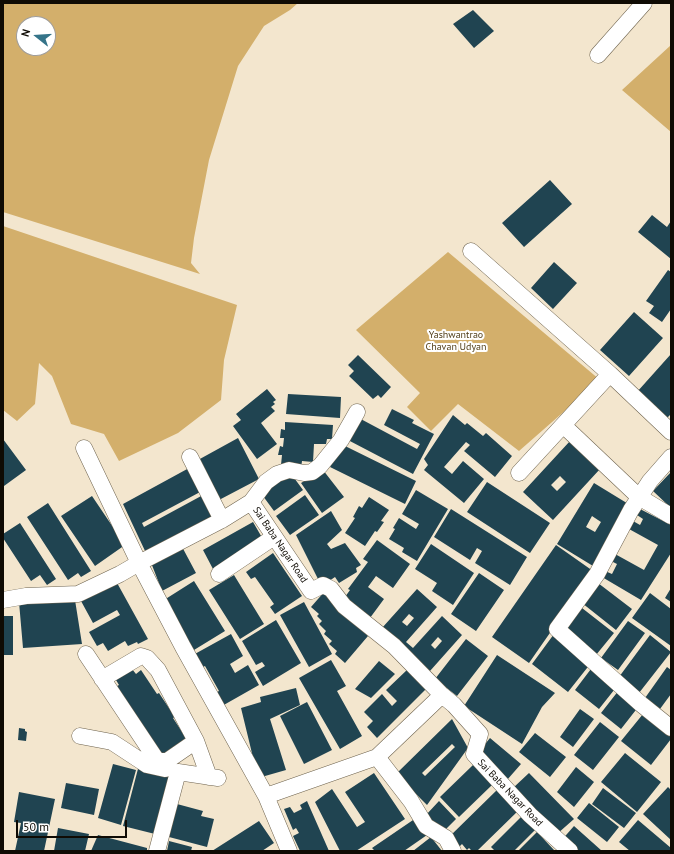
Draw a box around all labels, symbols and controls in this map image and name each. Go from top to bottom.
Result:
north arrow [16,16,56,56]
text: N [18,27,33,38]
park label: Yashwantrao Chavan Udyan [425,329,487,352]
street label: Sai Baba Nagar Road [250,505,310,585]
street label: Sai Baba Nagar Road [475,757,545,829]
scale bar [18,812,129,838]
text: 50 m [23,819,49,834]

